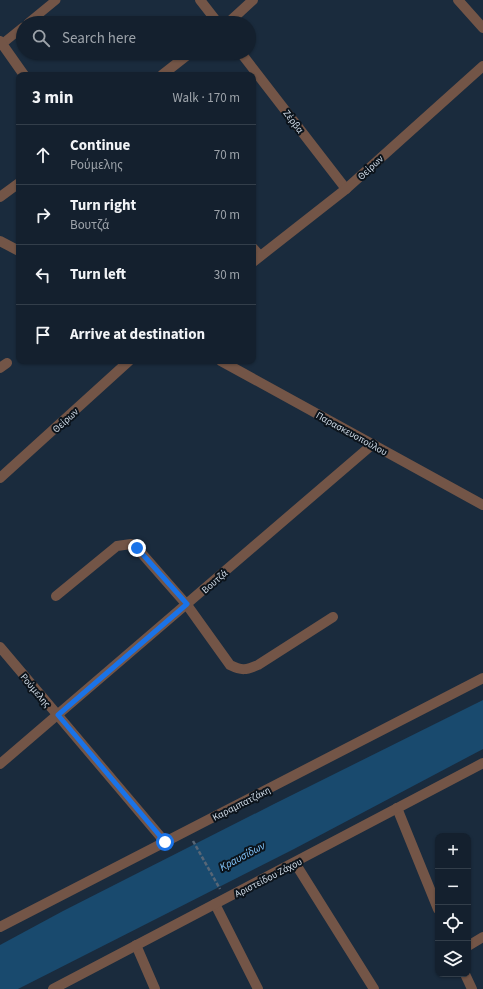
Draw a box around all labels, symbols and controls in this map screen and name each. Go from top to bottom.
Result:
search box [16,16,256,60]
icon: search [30,27,52,49]
text: Search here [62,28,136,49]
text: 3 min [32,86,73,110]
text: Walk · 170 m [172,89,240,107]
street label: Ζέρβα [280,107,307,137]
text: Continue [70,135,130,156]
icon: ahead [32,144,54,166]
text: 70 m [214,146,240,164]
street label: Θείρων [355,152,387,183]
text: Ρούμελης [70,156,123,174]
text: Turn right [70,195,136,216]
icon: right [32,204,54,226]
text: 70 m [214,206,240,224]
text: Βουτζά [70,216,109,234]
icon: left [32,264,54,286]
text: Turn left [70,264,126,285]
text: 30 m [214,266,240,284]
icon: arrive [32,324,54,346]
text: Arrive at destination [70,324,205,345]
street label: Θείρων [50,405,82,436]
street label: Παρασκευοπούλου [313,408,390,459]
route end [128,539,146,557]
street label: Βουτζά [199,566,231,597]
street label: Ρούμελης [17,671,54,711]
street label: Καραμπατζάκη [210,783,273,825]
route start [156,833,174,851]
map controls [435,833,471,977]
button: + [435,833,471,869]
water label: Κραυσίδων [217,838,269,875]
street label: Αριστείδου Ζάχου [232,855,305,901]
button: − [435,869,471,905]
button: locate [435,905,471,941]
button: layers [435,941,471,977]

